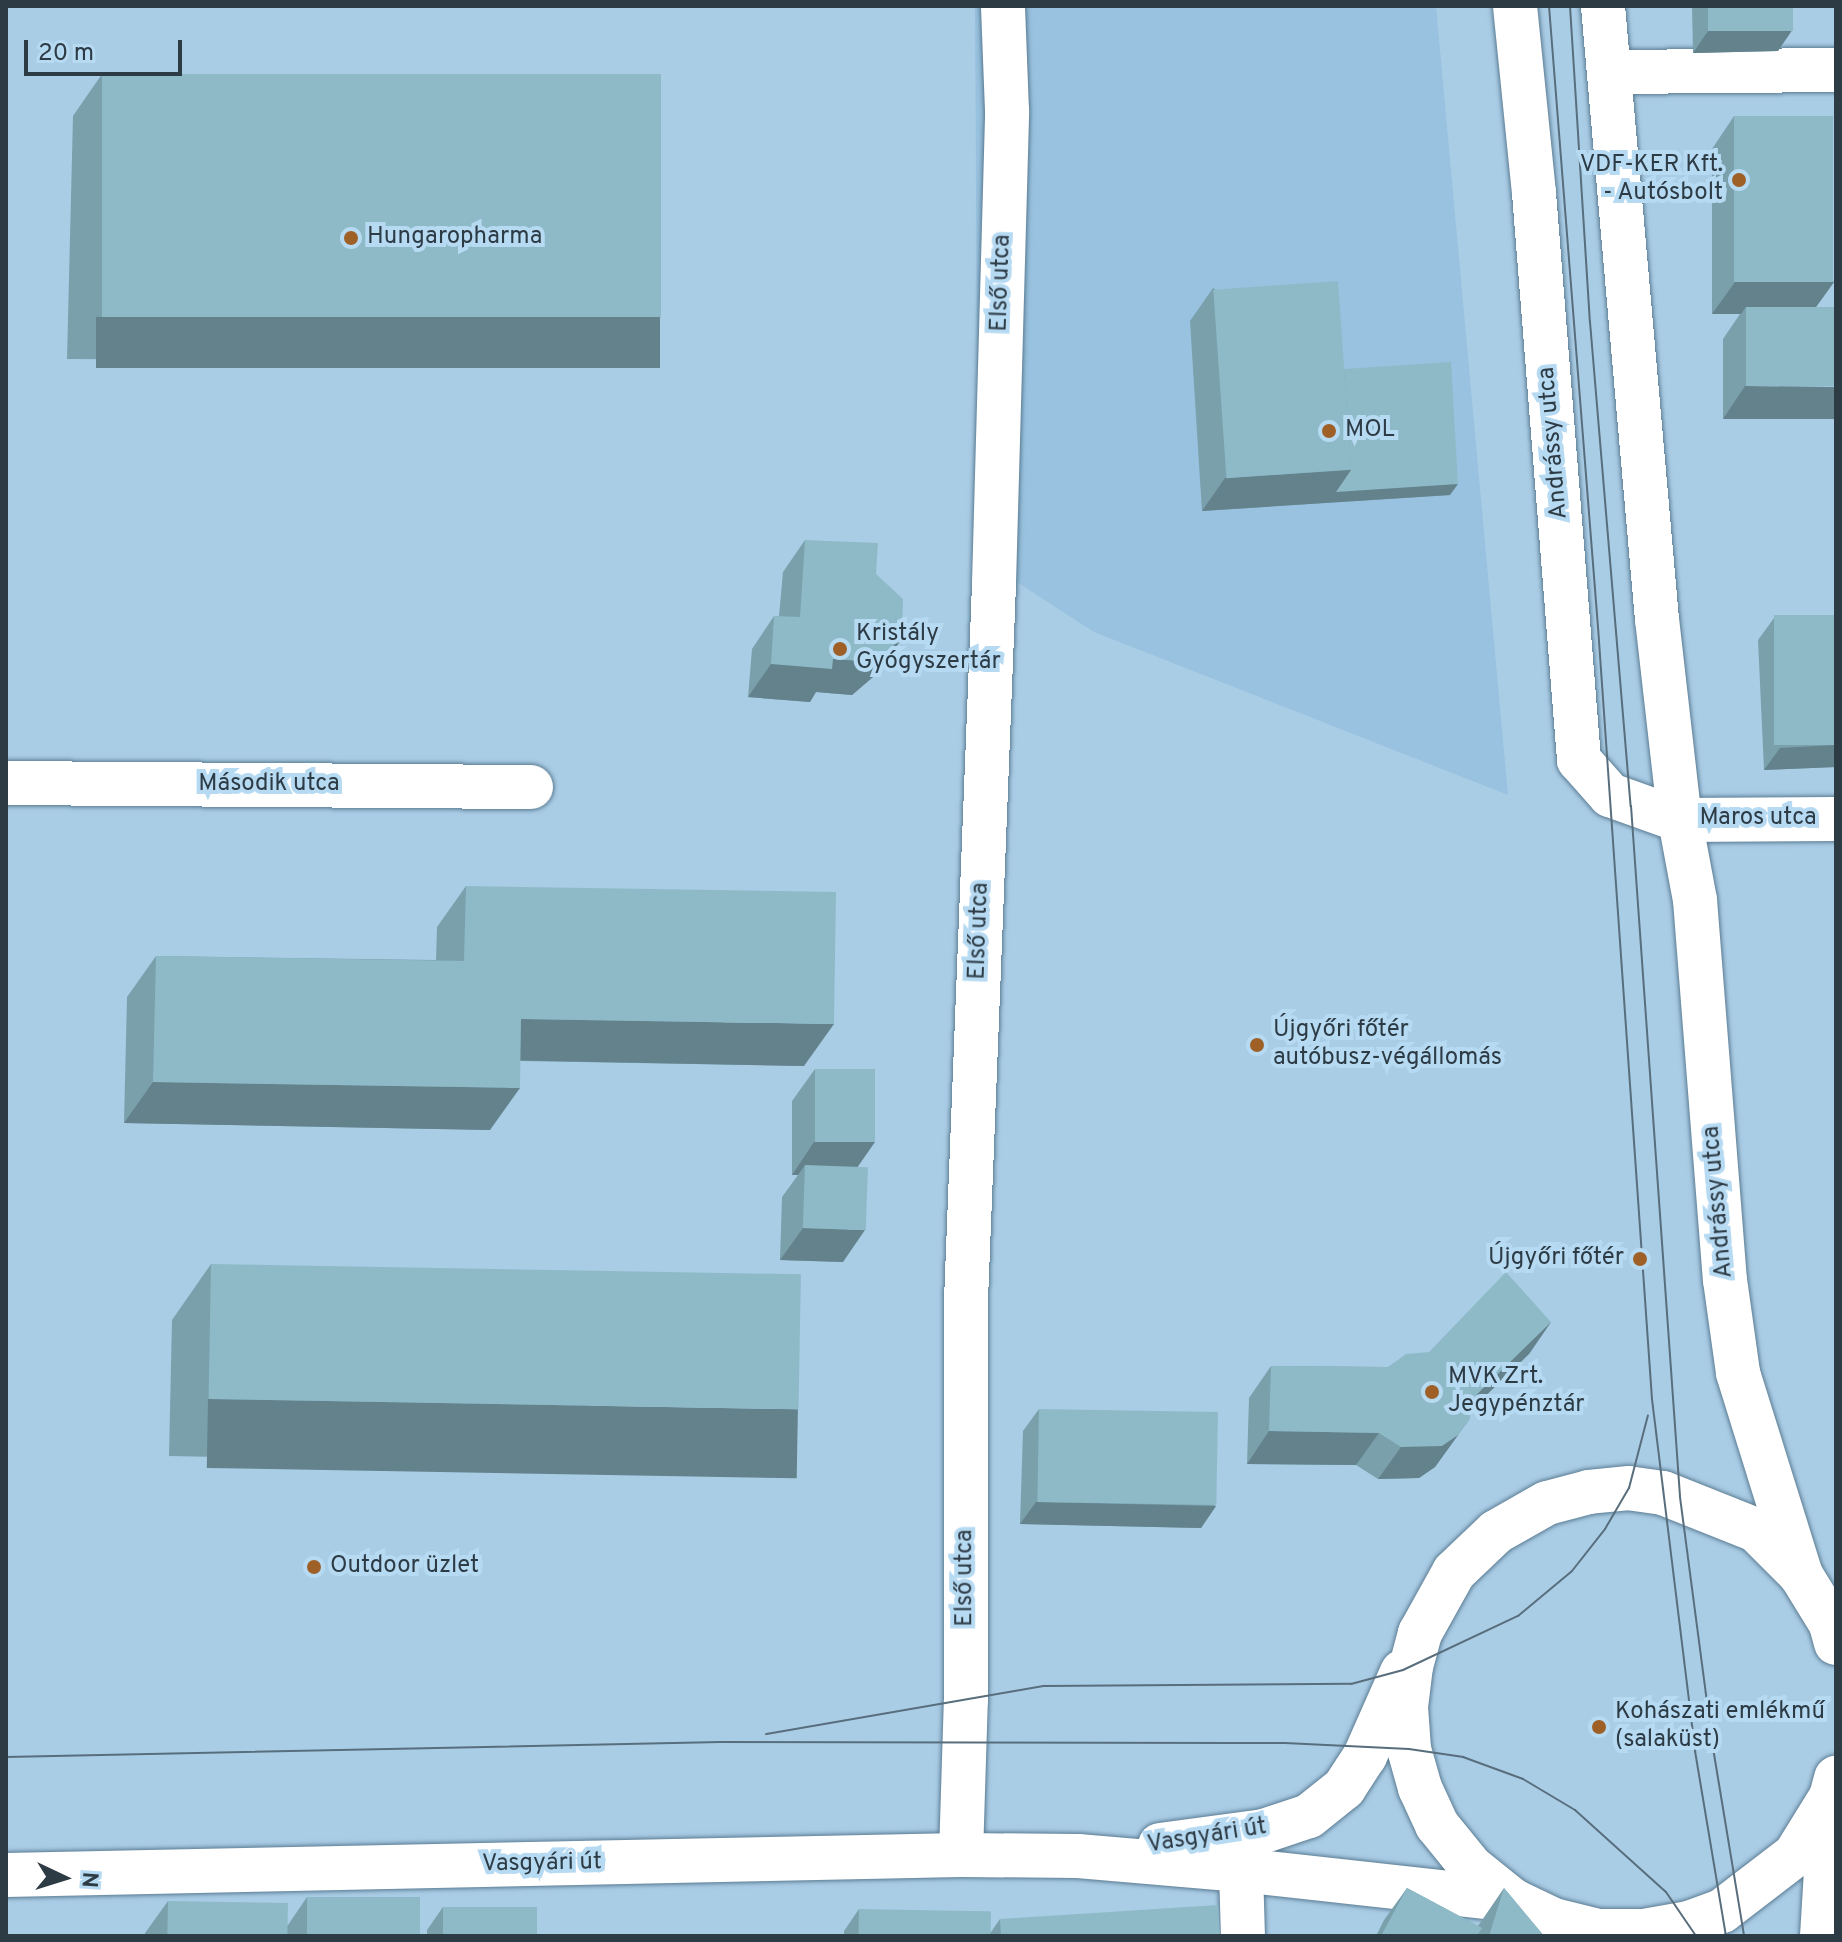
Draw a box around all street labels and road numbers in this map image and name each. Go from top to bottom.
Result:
street label: Első utca [986,234,1018,332]
street label: Andrássy utca [1533,366,1575,520]
street label: Második utca [198,771,340,799]
street label: Maros utca [1699,805,1817,833]
street label: Első utca [964,882,996,980]
street label: Andrássy utca [1698,1125,1740,1279]
street label: Első utca [952,1529,980,1627]
street label: Vasgyári út [1145,1813,1269,1861]
street label: Vasgyári út [482,1849,602,1879]

